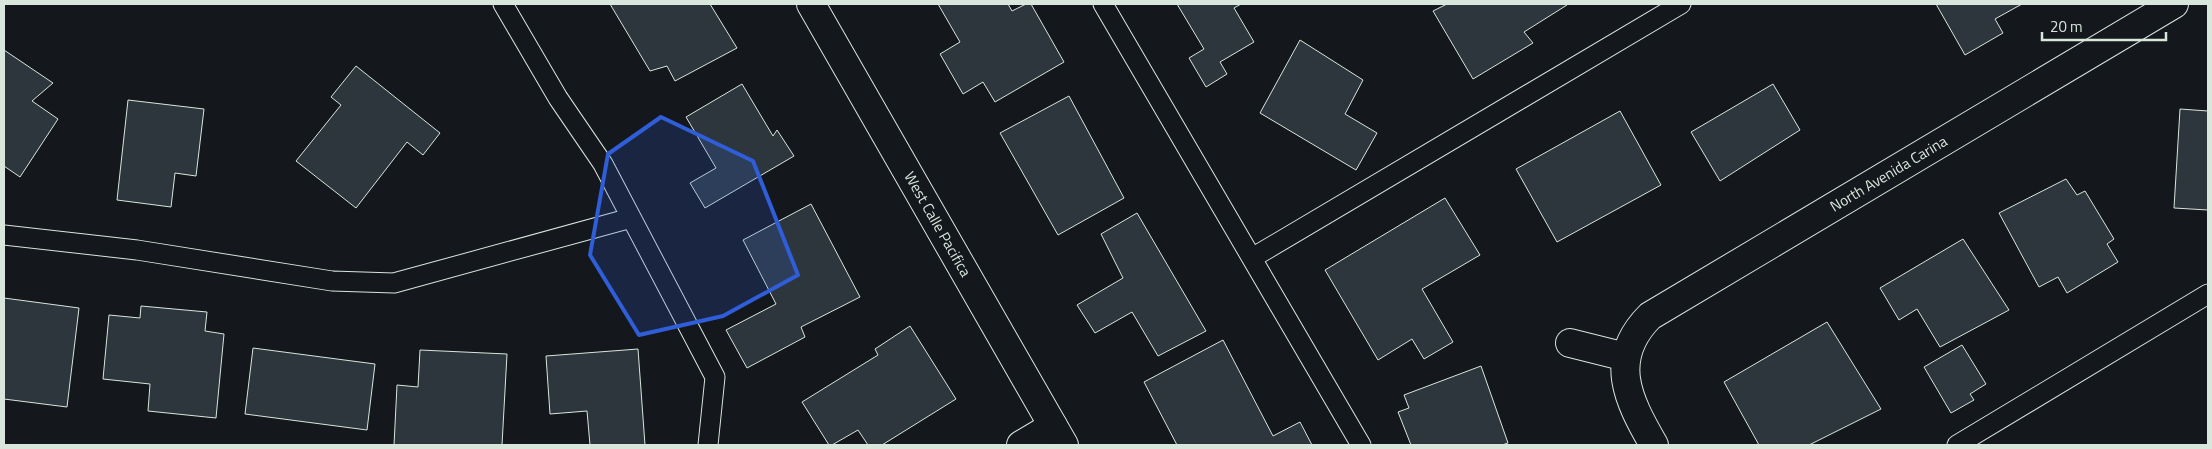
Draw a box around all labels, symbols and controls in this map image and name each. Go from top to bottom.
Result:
scale bar [2042,10,2166,42]
text: 20 m [2050,15,2083,38]
street label: North Avenida Carina [1825,129,1952,217]
street label: West Calle Pacifica [898,167,977,281]

